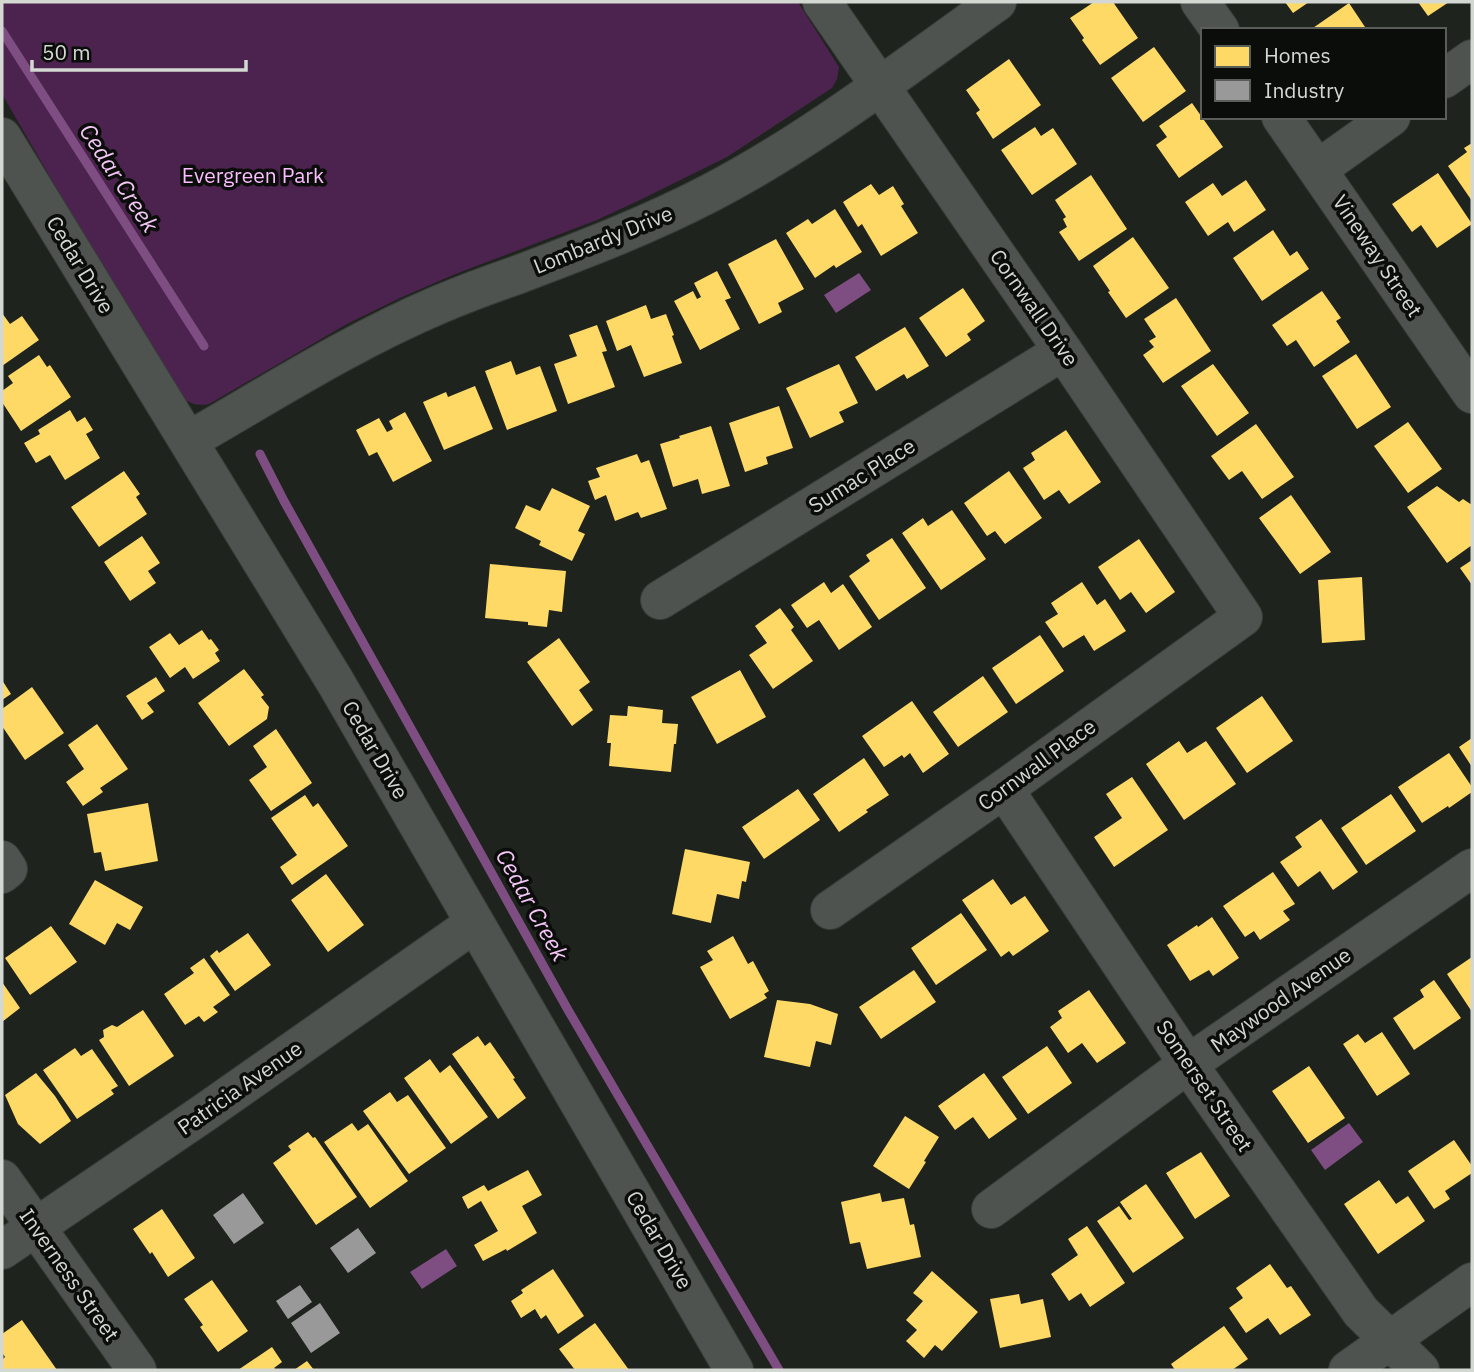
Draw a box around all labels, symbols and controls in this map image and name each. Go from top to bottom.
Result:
scale bar [32,28,245,72]
legend [1201,28,1446,119]
text: 50 m [42,38,91,66]
text: Homes [1264,41,1331,69]
text: Industry [1264,76,1345,104]
water label: Cedar Creek [74,117,167,238]
park label: Evergreen Park [182,161,324,189]
street label: Vineway Street [1327,189,1429,322]
street label: Lombardy Drive [529,198,676,280]
street label: Cedar Drive [41,210,121,319]
street label: Cornwall Drive [984,243,1085,371]
street label: Sumac Place [803,431,920,519]
street label: Cedar Drive [336,695,415,804]
street label: Cornwall Place [972,712,1101,816]
water label: Cedar Creek [490,843,577,967]
street label: Maywood Avenue [1205,940,1356,1058]
street label: Somerset Street [1150,1014,1259,1157]
street label: Patricia Avenue [172,1034,307,1141]
street label: Cedar Drive [620,1185,699,1294]
street label: Inverness Street [14,1203,126,1346]

